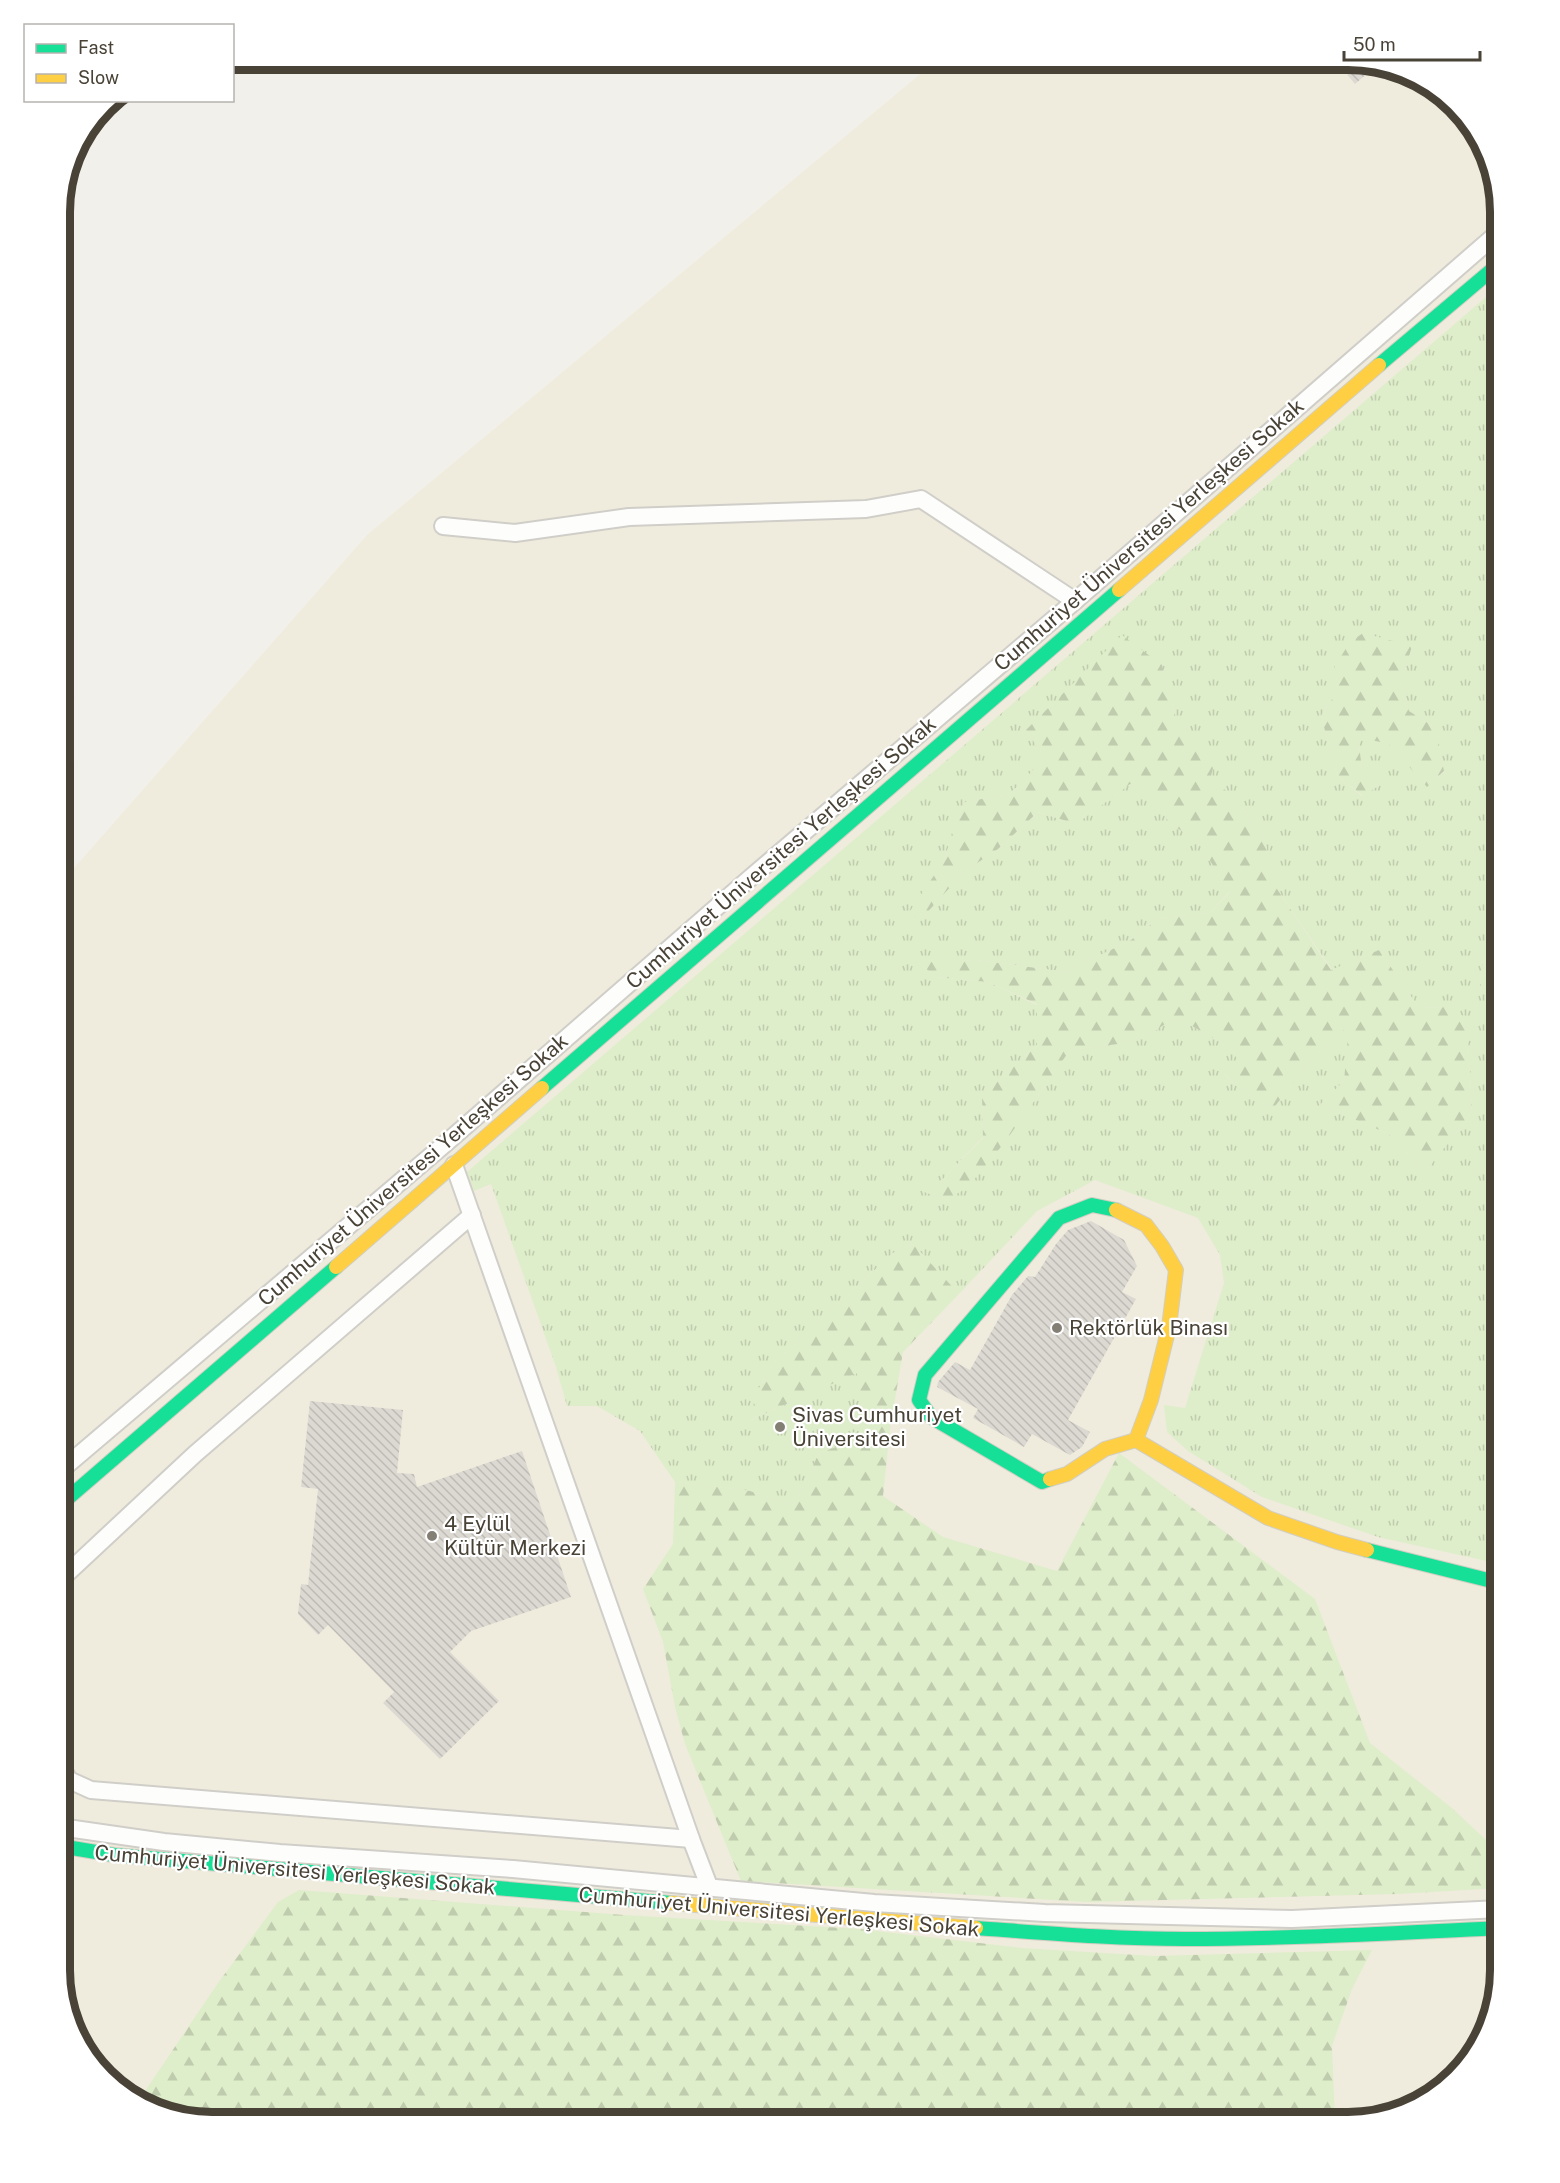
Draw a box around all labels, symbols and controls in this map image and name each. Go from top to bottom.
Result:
legend [24,24,234,102]
scale bar [1344,24,1480,62]
text: 50 m [1353,34,1396,55]
text: Fast [78,37,114,58]
text: Slow [78,67,119,88]
street label: Cumhuriyet Üniversitesi Yerleşkesi Sokak [989,393,1309,676]
street label: Cumhuriyet Üniversitesi Yerleşkesi Sokak [621,711,941,994]
street label: Cumhuriyet Üniversitesi Yerleşkesi Sokak [253,1028,573,1311]
place label: Rektörlük Binası [1069,1315,1228,1340]
marker: Rektörlük Binası [1050,1321,1064,1335]
place label: Sivas Cumhuriyet Üniversitesi [792,1402,962,1451]
marker: Sivas Cumhuriyet Üniversitesi [773,1420,787,1434]
place label: 4 Eylül Kültür Merkezi [444,1511,586,1560]
marker: 4 Eylül Kültür Merkezi [425,1529,439,1543]
street label: Cumhuriyet Üniversitesi Yerleşkesi Sokak [94,1840,497,1899]
street label: Cumhuriyet Üniversitesi Yerleşkesi Sokak [578,1882,981,1941]

